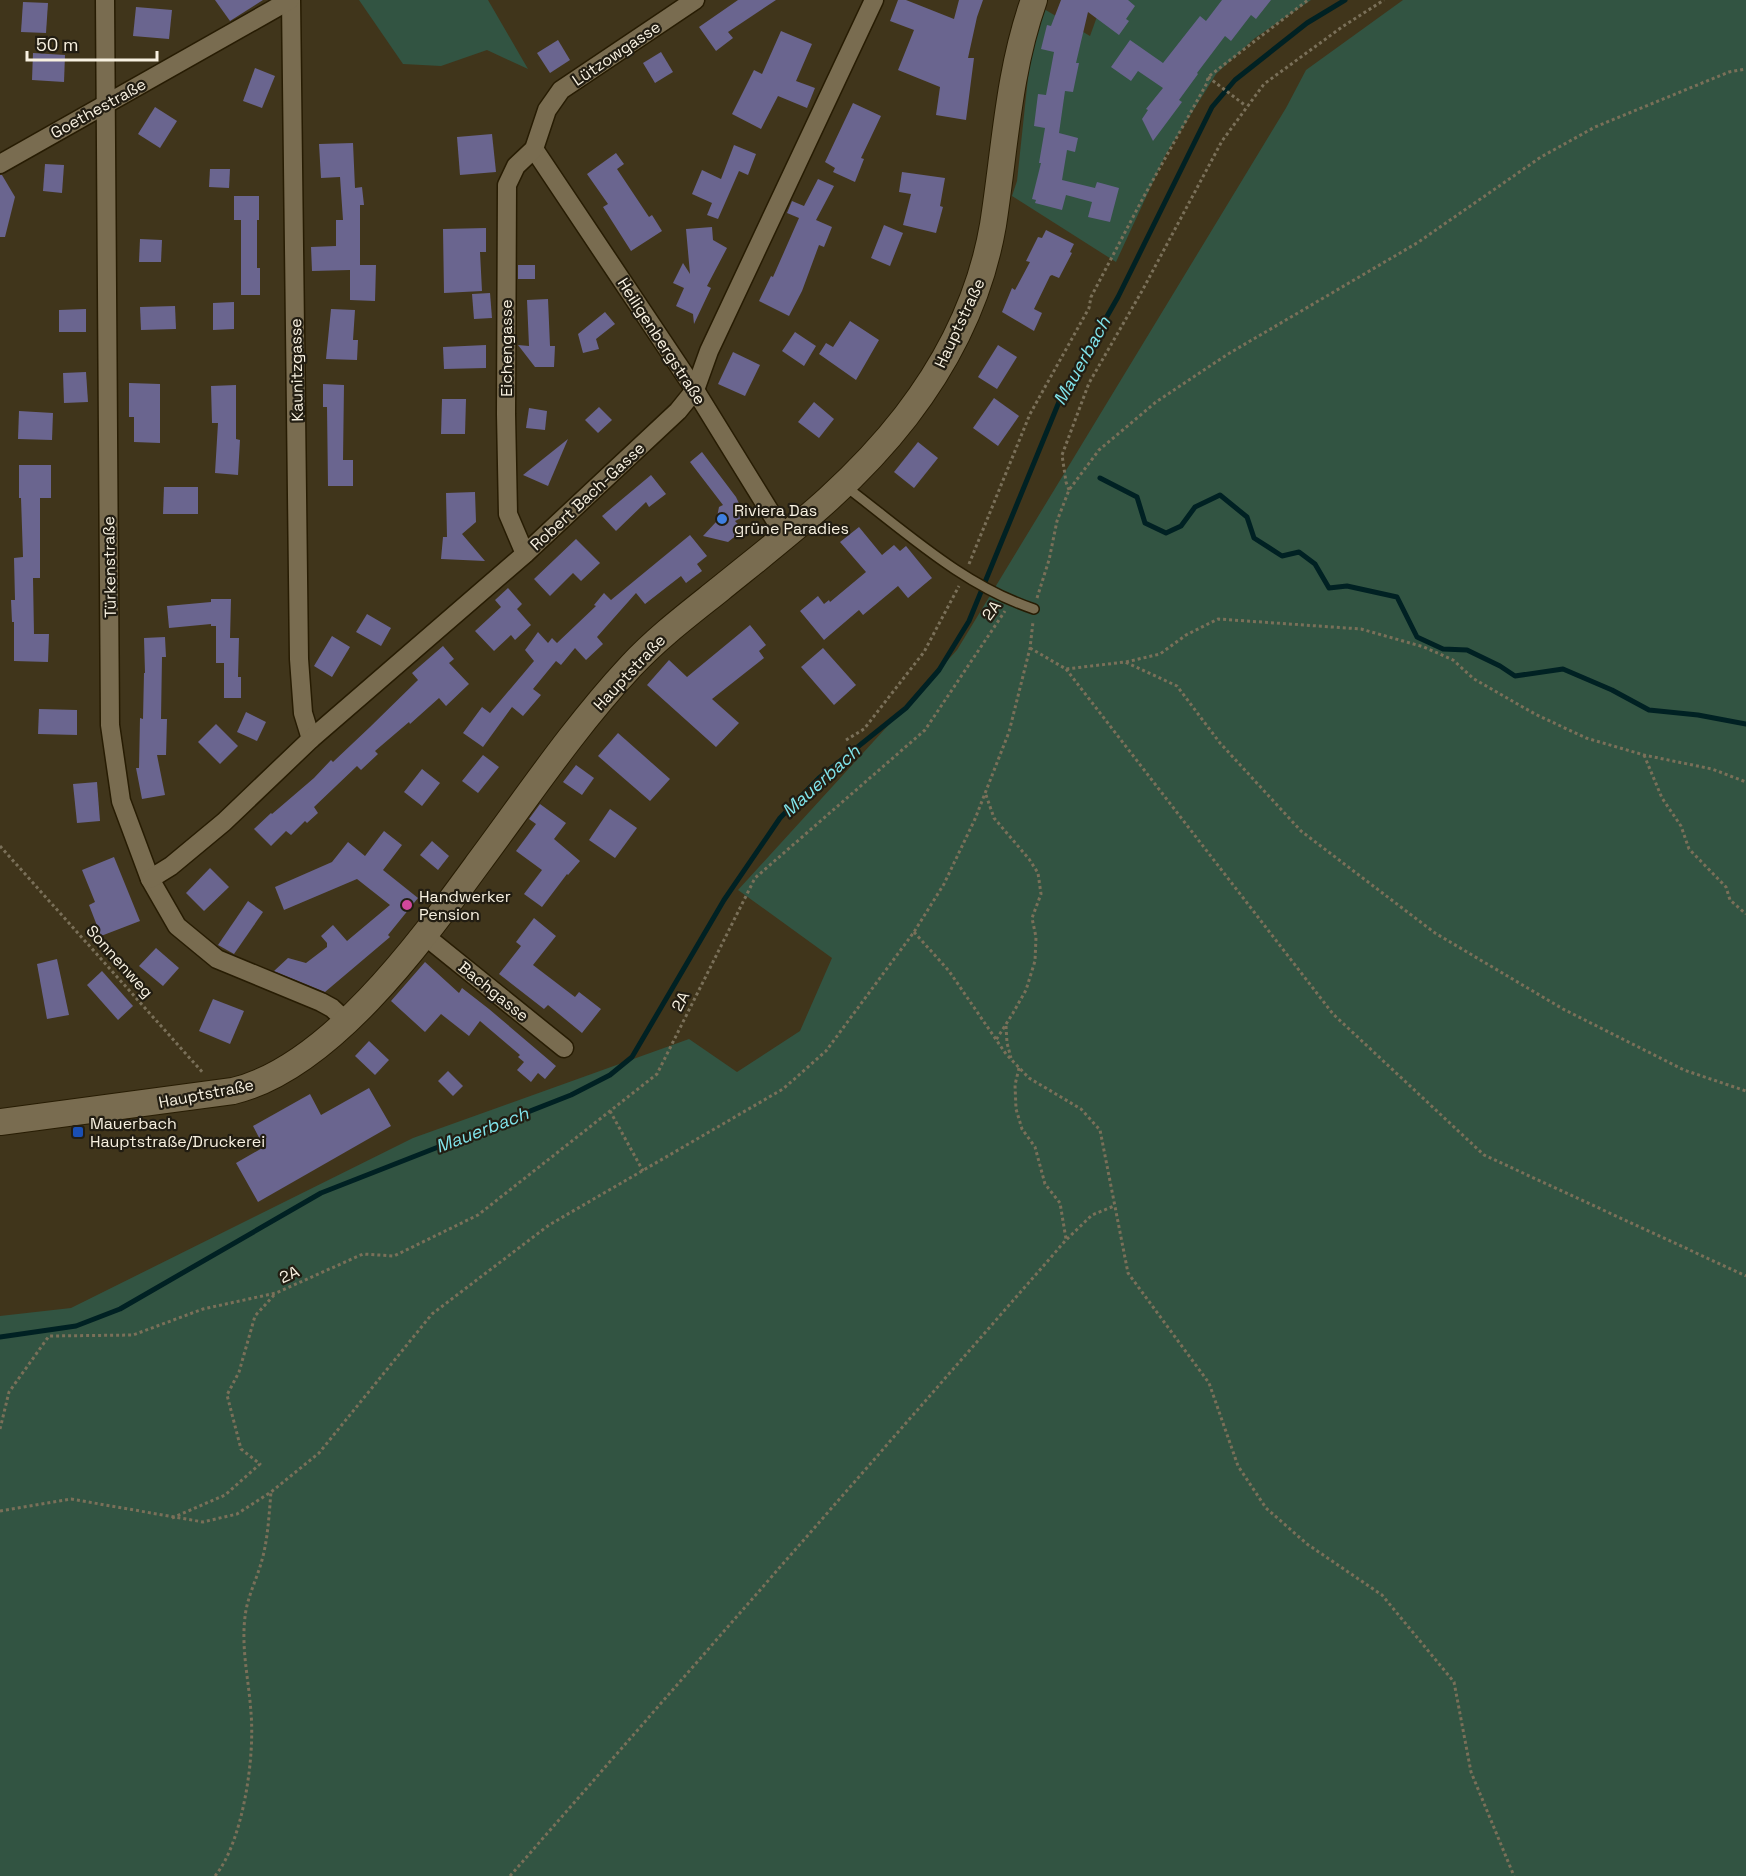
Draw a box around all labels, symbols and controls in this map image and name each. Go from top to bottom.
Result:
street label: Lützowgasse [568,16,664,91]
scale bar [27,24,158,62]
text: 50 m [36,33,78,56]
street label: Goethestraße [47,73,150,143]
street label: Heiligenbergstraße [613,274,710,409]
street label: Hauptstraße [929,275,989,371]
street label: Eichengasse [496,299,517,397]
water label: Mauerbach [1048,312,1116,409]
street label: Kaunitzgasse [285,318,308,422]
street label: Robert Bach-Gasse [526,438,649,555]
place label: Riviera Das grüne Paradies [734,500,849,539]
marker: Riviera Das grüne Paradies [715,512,729,526]
street label: Türkenstraße [98,516,121,618]
street label: 2A [977,596,1006,624]
street label: Hauptstraße [589,630,670,715]
water label: Mauerbach [777,739,865,822]
place label: Handwerker Pension [419,886,511,925]
marker: Handwerker Pension [400,898,414,912]
street label: Sonnenweg [81,921,158,1002]
street label: Bachgasse [454,957,533,1026]
street label: 2A [667,988,694,1015]
street label: Hauptstraße [157,1074,256,1113]
water label: Mauerbach [432,1101,532,1158]
place label: Mauerbach Hauptstraße/Druckerei [90,1113,265,1152]
marker: Mauerbach Hauptstraße/Druckerei [71,1125,85,1139]
street label: 2A [276,1261,302,1288]

